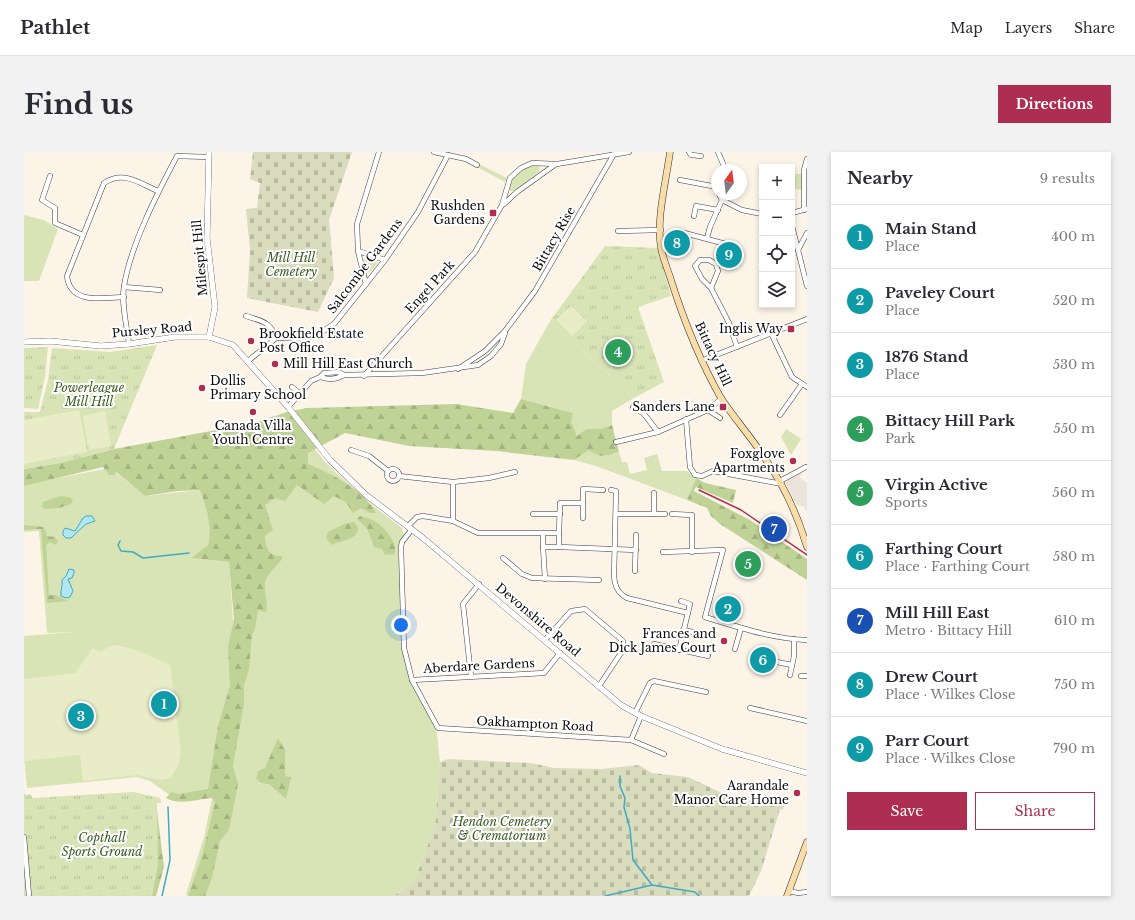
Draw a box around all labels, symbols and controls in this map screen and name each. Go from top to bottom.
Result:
text: Pathlet [20,16,90,39]
text: Map [950,19,983,37]
text: Layers [1005,19,1052,37]
text: Share [1074,19,1115,37]
button: Directions [998,85,1111,123]
text: Find us [24,87,134,122]
north arrow [711,164,747,200]
map controls [759,164,795,308]
button: + [759,164,795,200]
text: Nearby [847,168,913,189]
text: 9 results [1040,170,1095,187]
place label: Rushden Gardens [431,198,485,227]
button: − [759,200,795,236]
street label: Bittacy Rise [529,204,578,274]
marker: Rushden Gardens [488,208,498,218]
street label: Salcombe Gardens [324,215,405,316]
street label: Milespit Hill [189,219,210,297]
text: Main Stand [885,219,977,238]
pin: 8 [664,228,690,258]
text: 1 [857,228,863,245]
text: 400 m [1051,228,1095,245]
button: locate [759,236,795,272]
text: Place [885,238,920,255]
pin: 9 [716,240,742,270]
park label: Mill Hill Cemetery [265,250,318,279]
street label: Engel Park [402,257,458,316]
button: layers [759,272,795,308]
text: Paveley Court [885,283,995,302]
text: 2 [856,292,864,309]
text: 520 m [1053,292,1095,309]
text: Place [885,302,920,319]
street label: Pursley Road [111,319,193,340]
street label: Bittacy Hill [692,319,735,388]
place label: Inglis Way [719,321,783,336]
marker: Inglis Way [786,324,796,334]
place label: Brookfield Estate Post Office [259,326,364,355]
marker: Brookfield Estate Post Office [246,336,256,346]
pin: 4 [605,337,631,367]
text: 1876 Stand [885,347,968,366]
place label: Mill Hill East Church [283,356,413,371]
text: 3 [856,356,864,373]
text: 530 m [1053,356,1095,373]
marker: Mill Hill East Church [270,359,280,369]
text: Place [885,366,920,383]
place label: Dollis Primary School [210,373,306,402]
park label: Powerleague Mill Hill [53,380,125,409]
marker: Dollis Primary School [197,383,207,393]
place label: Sanders Lane [632,399,715,414]
marker: Sanders Lane [718,402,728,412]
marker: Canada Villa Youth Centre [248,407,258,417]
text: Bittacy Hill Park [885,411,1015,430]
place label: Canada Villa Youth Centre [211,418,294,447]
text: 4 [856,420,864,437]
text: 550 m [1053,420,1095,437]
text: Park [885,430,915,447]
place label: Foxglove Apartments [712,446,785,475]
marker: Foxglove Apartments [788,456,798,466]
text: Virgin Active [885,475,988,494]
text: 5 [856,484,864,501]
text: 560 m [1052,484,1095,501]
text: Sports [885,494,928,511]
pin: 7 [761,514,787,544]
text: Farthing Court [885,539,1003,558]
text: 6 [856,548,864,565]
text: 580 m [1053,548,1095,565]
pin: 5 [735,549,761,579]
text: Place · Farthing Court [885,558,1030,575]
street label: Devonshire Road [493,580,584,659]
pin: 2 [715,594,741,624]
text: Mill Hill East [885,603,989,622]
text: 7 [857,612,863,629]
text: 610 m [1054,612,1095,629]
your location [391,615,411,635]
text: Metro · Bittacy Hill [885,622,1012,639]
place label: Frances and Dick James Court [609,626,716,655]
marker: Frances and Dick James Court [719,636,729,646]
pin: 6 [750,645,776,675]
street label: Aberdare Gardens [422,655,535,676]
text: Drew Court [885,667,978,686]
text: 8 [856,676,864,693]
text: 750 m [1054,676,1095,693]
text: Place · Wilkes Close [885,686,1015,703]
pin: 1 [151,689,177,719]
pin: 3 [68,701,94,731]
street label: Oakhampton Road [476,713,594,734]
text: Parr Court [885,731,969,750]
text: 9 [856,740,864,757]
text: 790 m [1053,740,1095,757]
text: Place · Wilkes Close [885,750,1015,767]
place label: Aarandale Manor Care Home [674,778,789,807]
marker: Aarandale Manor Care Home [792,788,802,798]
button: Save [847,792,967,830]
button: Share [975,792,1095,830]
park label: Hendon Cemetery & Crematorium [451,814,552,843]
park label: Copthall Sports Ground [62,830,143,859]

